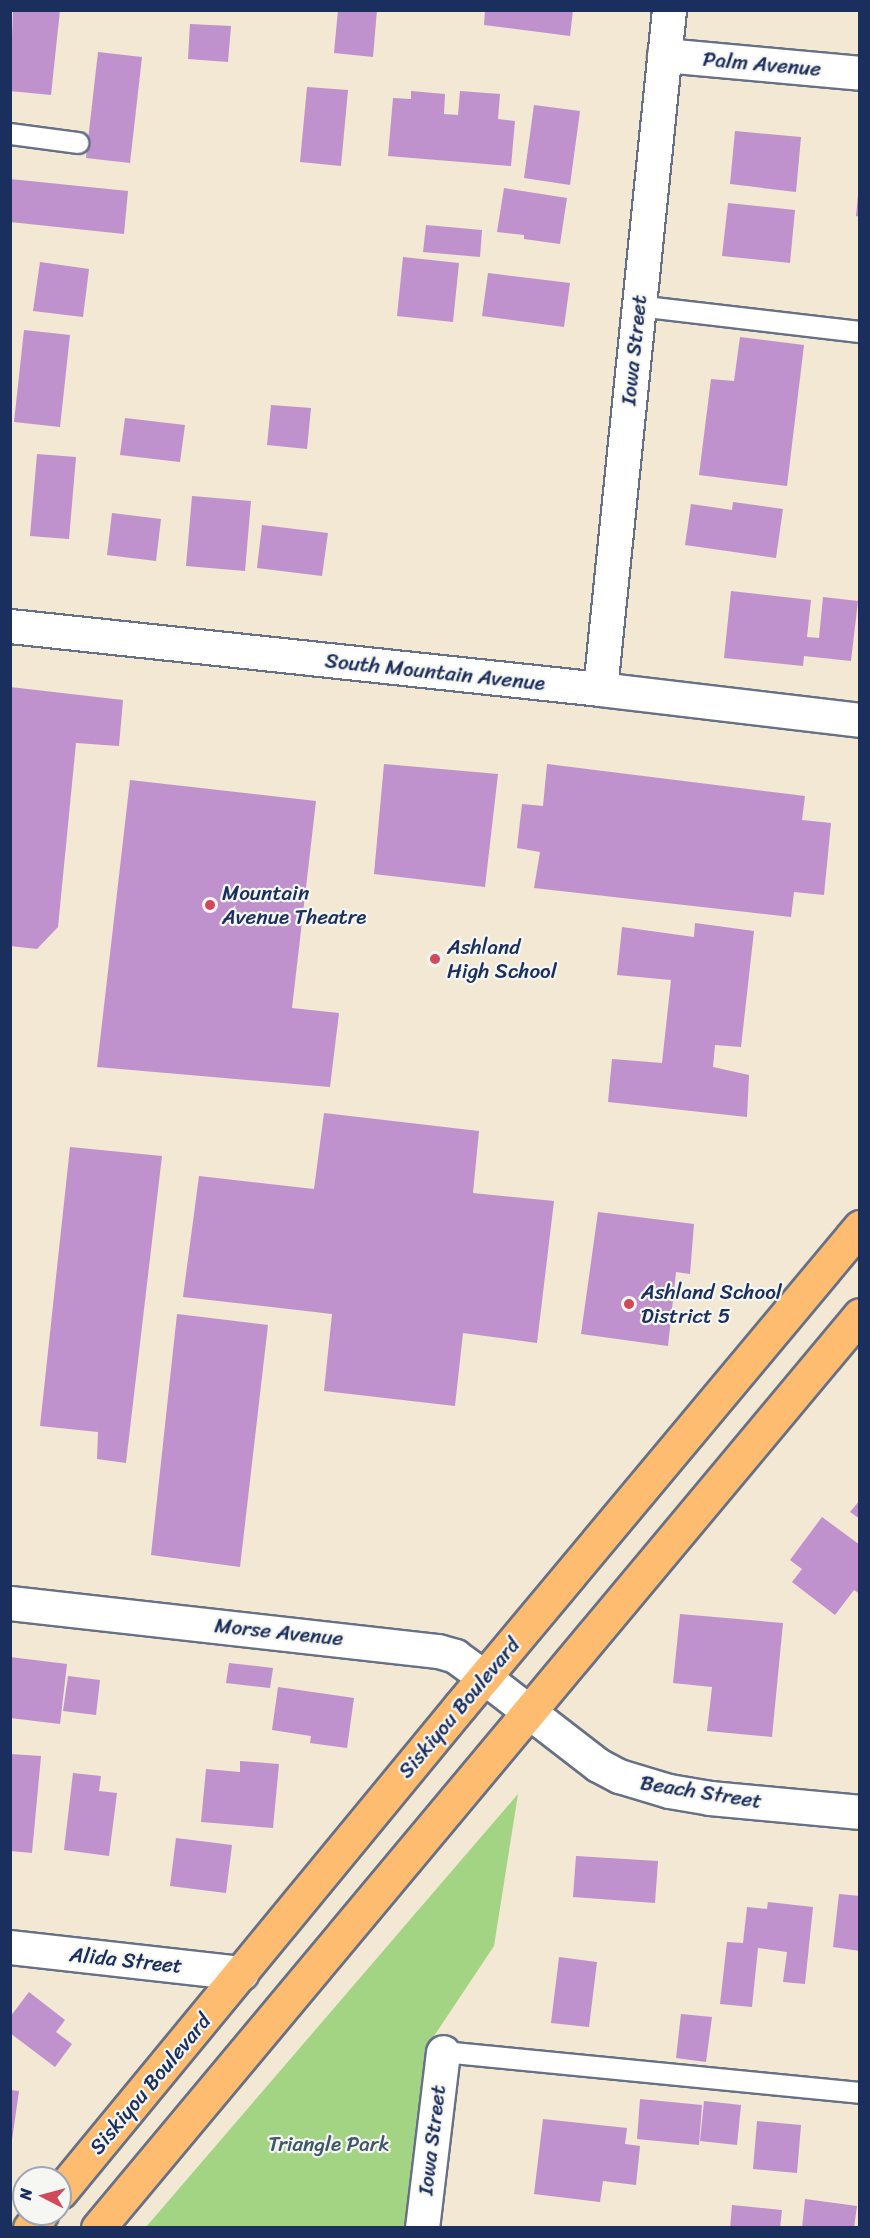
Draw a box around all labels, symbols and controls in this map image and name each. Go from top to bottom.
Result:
street label: Palm Avenue [702,46,822,82]
street label: Iowa Street [616,294,652,406]
street label: South Mountain Avenue [324,648,546,696]
place label: Mountain Avenue Theatre [222,880,366,930]
marker: Mountain Avenue Theatre [203,898,217,912]
place label: Ashland High School [447,934,557,984]
marker: Ashland High School [428,952,442,966]
place label: Ashland School District 5 [641,1279,782,1329]
marker: Ashland School District 5 [622,1297,636,1311]
street label: Morse Avenue [213,1613,345,1651]
street label: Siskiyou Boulevard [393,1633,525,1783]
street label: Beach Street [639,1770,763,1814]
street label: Alida Street [68,1942,184,1978]
street label: Siskiyou Boulevard [84,2009,216,2159]
street label: Iowa Street [413,2084,451,2196]
park label: Triangle Park [268,2131,390,2157]
north arrow [12,2166,72,2226]
text: N [11,2187,41,2201]

